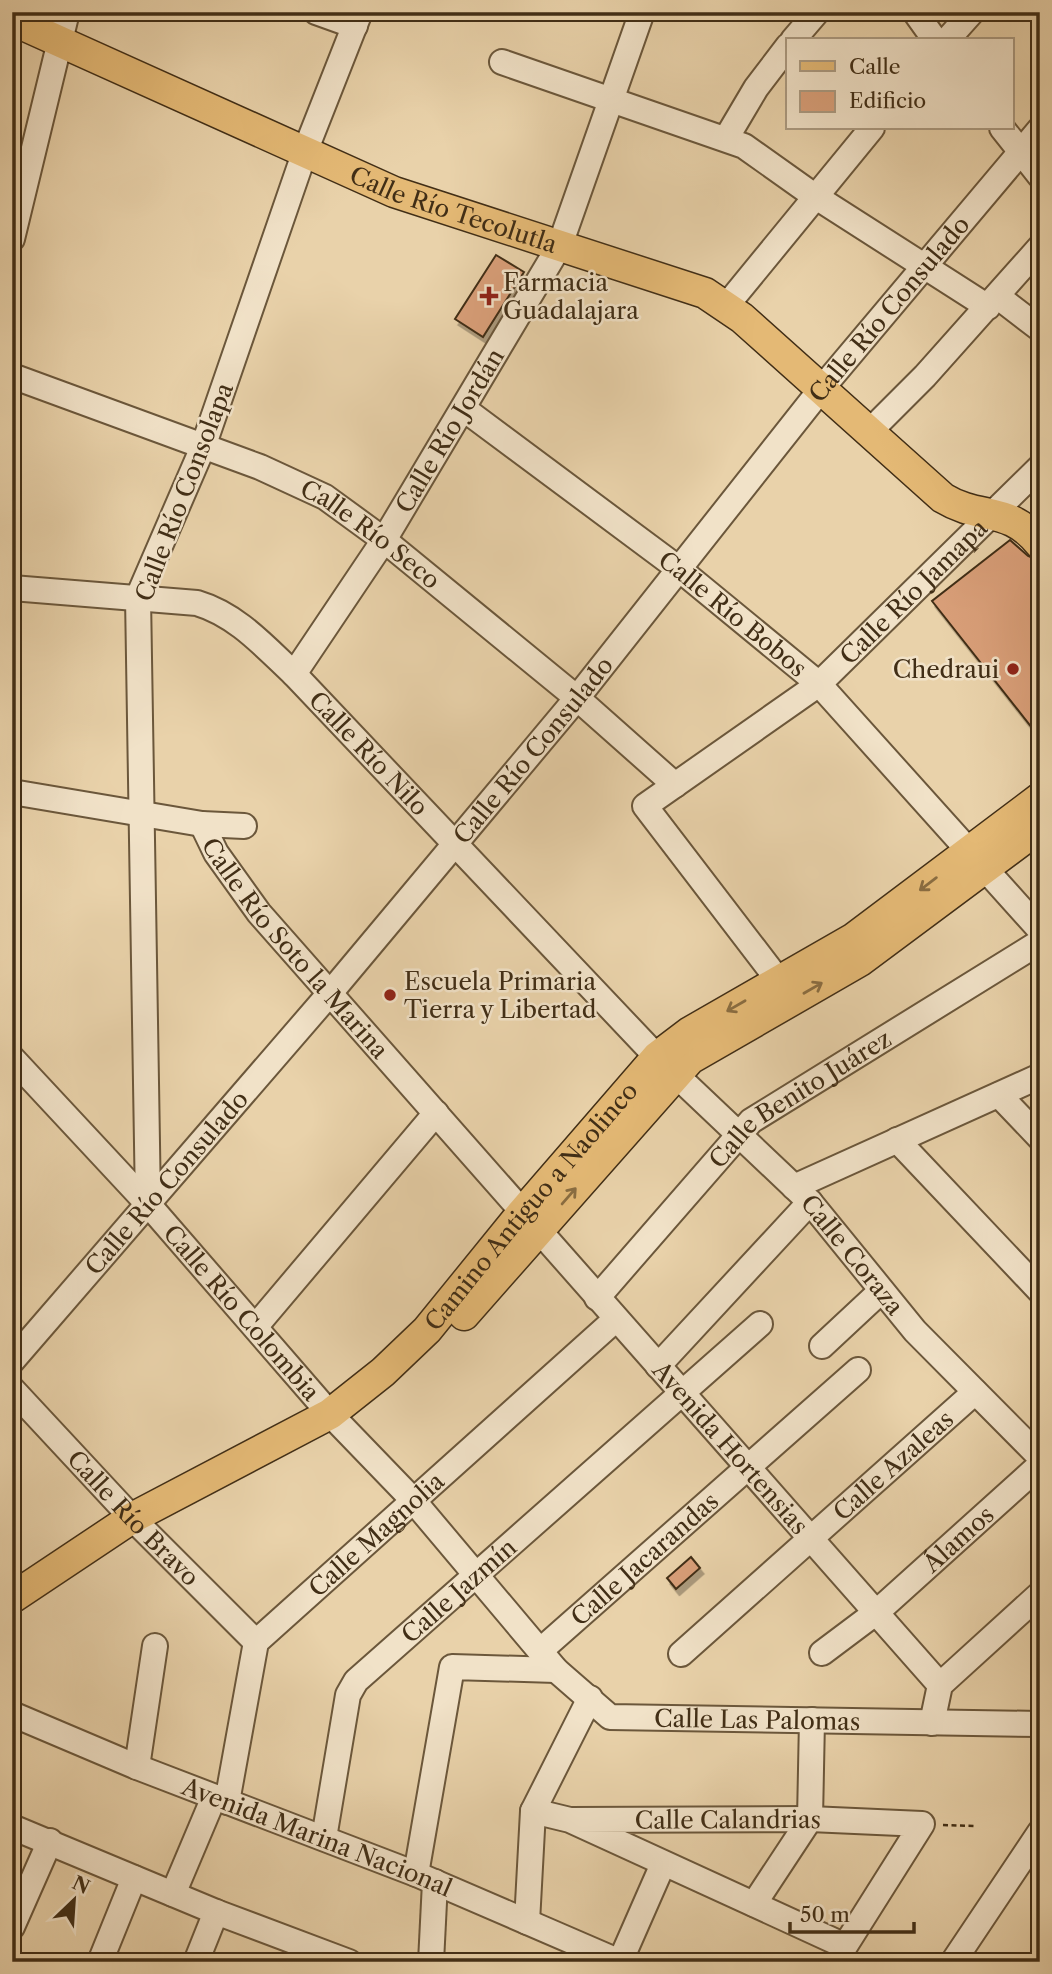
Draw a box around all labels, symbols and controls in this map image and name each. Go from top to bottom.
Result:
legend [786,38,1014,130]
text: Calle [849,54,901,79]
text: Edificio [849,88,926,113]
street label: Calle Río Tecolutla [346,160,561,259]
street label: Calle Río Consulado [802,210,975,407]
place label: Farmacia Guadalajara [503,268,639,325]
marker: Farmacia Guadalajara [481,288,497,304]
street label: Calle Río Jordán [389,343,510,518]
street label: Calle Río Consolapa [129,378,239,605]
street label: Calle Río Seco [296,473,446,595]
street label: Calle Río Jamapa [834,513,993,670]
street label: Calle Río Bobos [653,545,813,683]
street label: Calle Río Consulado [447,651,619,849]
place label: Chedraui [893,655,999,684]
marker: Chedraui [1005,661,1021,677]
street label: Calle Río Nilo [303,685,435,821]
street label: Calle Río Soto la Marina [196,833,395,1064]
one-way arrow [919,877,937,892]
place label: Escuela Primaria Tierra y Libertad [404,967,597,1024]
one-way arrow [803,981,823,995]
marker: Escuela Primaria Tierra y Libertad [382,987,398,1003]
one-way arrow [726,999,746,1013]
street label: Calle Benito Juárez [703,1023,896,1174]
street label: Camino Antiguo a Naolinco [418,1076,643,1336]
street label: Calle Río Consulado [79,1084,254,1280]
one-way arrow [561,1187,577,1205]
street label: Calle Coraza [795,1188,910,1320]
street label: Calle Río Colombia [158,1219,326,1407]
street label: Avenida Hortensias [646,1355,814,1540]
street label: Calle Azaleas [827,1404,959,1526]
street label: Calle Río Bravo [62,1444,205,1591]
street label: Calle Magnolia [303,1466,450,1602]
street label: Calle Jacarandas [565,1486,724,1631]
street label: Álamos [916,1499,1000,1579]
street label: Calle Jazmín [395,1532,522,1649]
street label: Calle Las Palomas [654,1703,861,1736]
street label: Avenida Marina Nacional [177,1771,457,1902]
street label: Calle Calandrias [635,1804,822,1834]
north arrow [38,1866,108,1936]
text: N [69,1871,93,1899]
scale bar [790,1890,914,1934]
text: 50 m [800,1902,850,1927]

